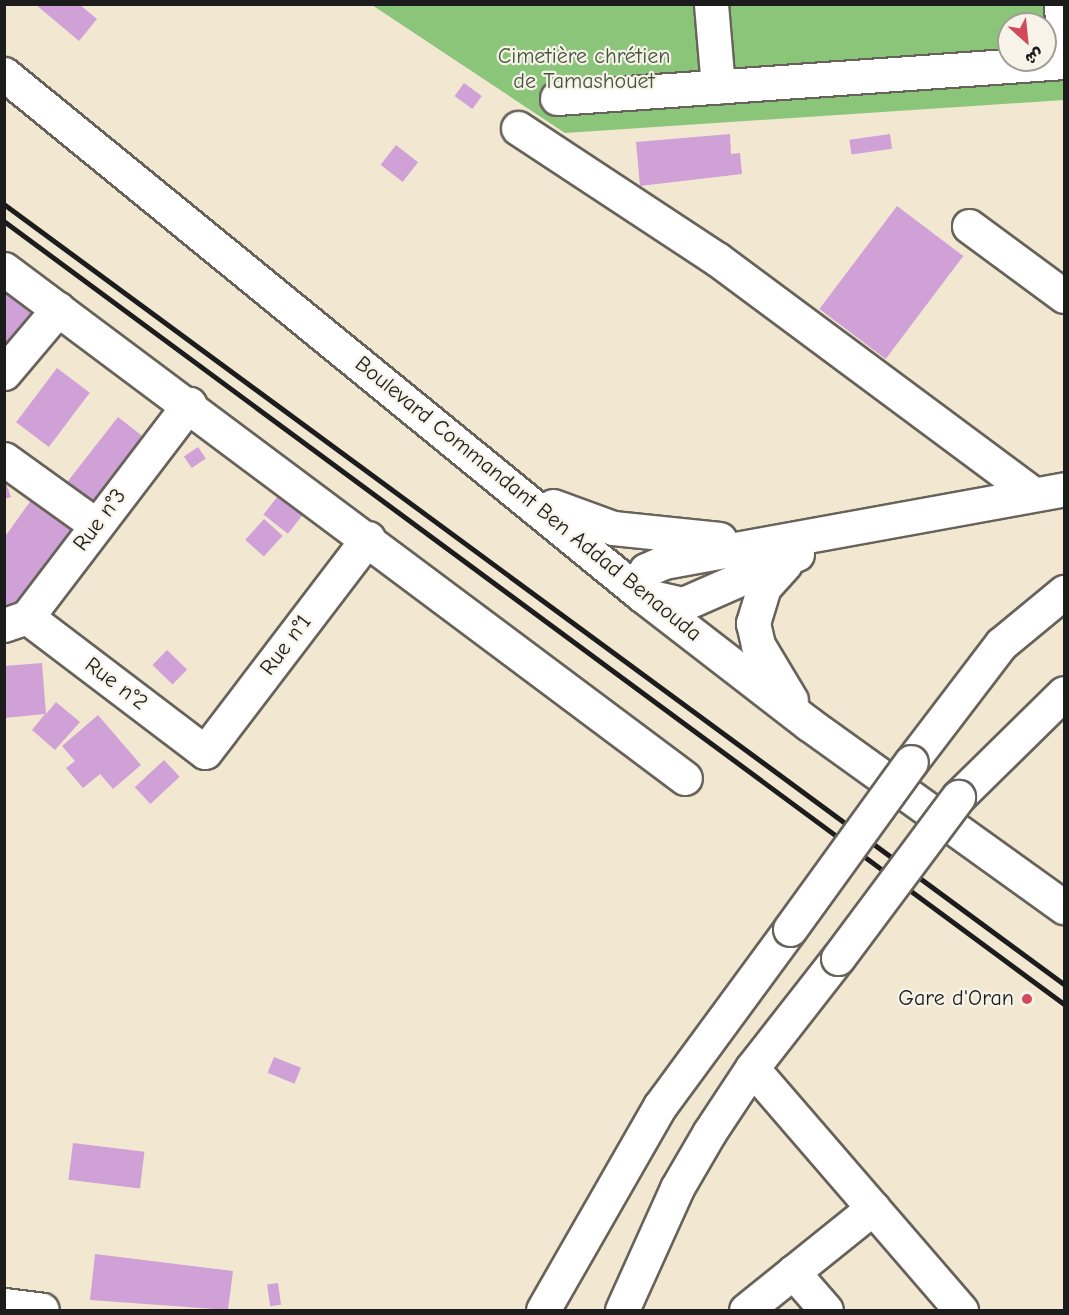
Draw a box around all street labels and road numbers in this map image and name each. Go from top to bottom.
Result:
street label: Boulevard Commandant Ben Addad Benaouda [349,351,707,647]
street label: Rue n°3 [68,484,132,556]
street label: Rue n°1 [255,609,317,681]
street label: Rue n°2 [79,652,153,716]

